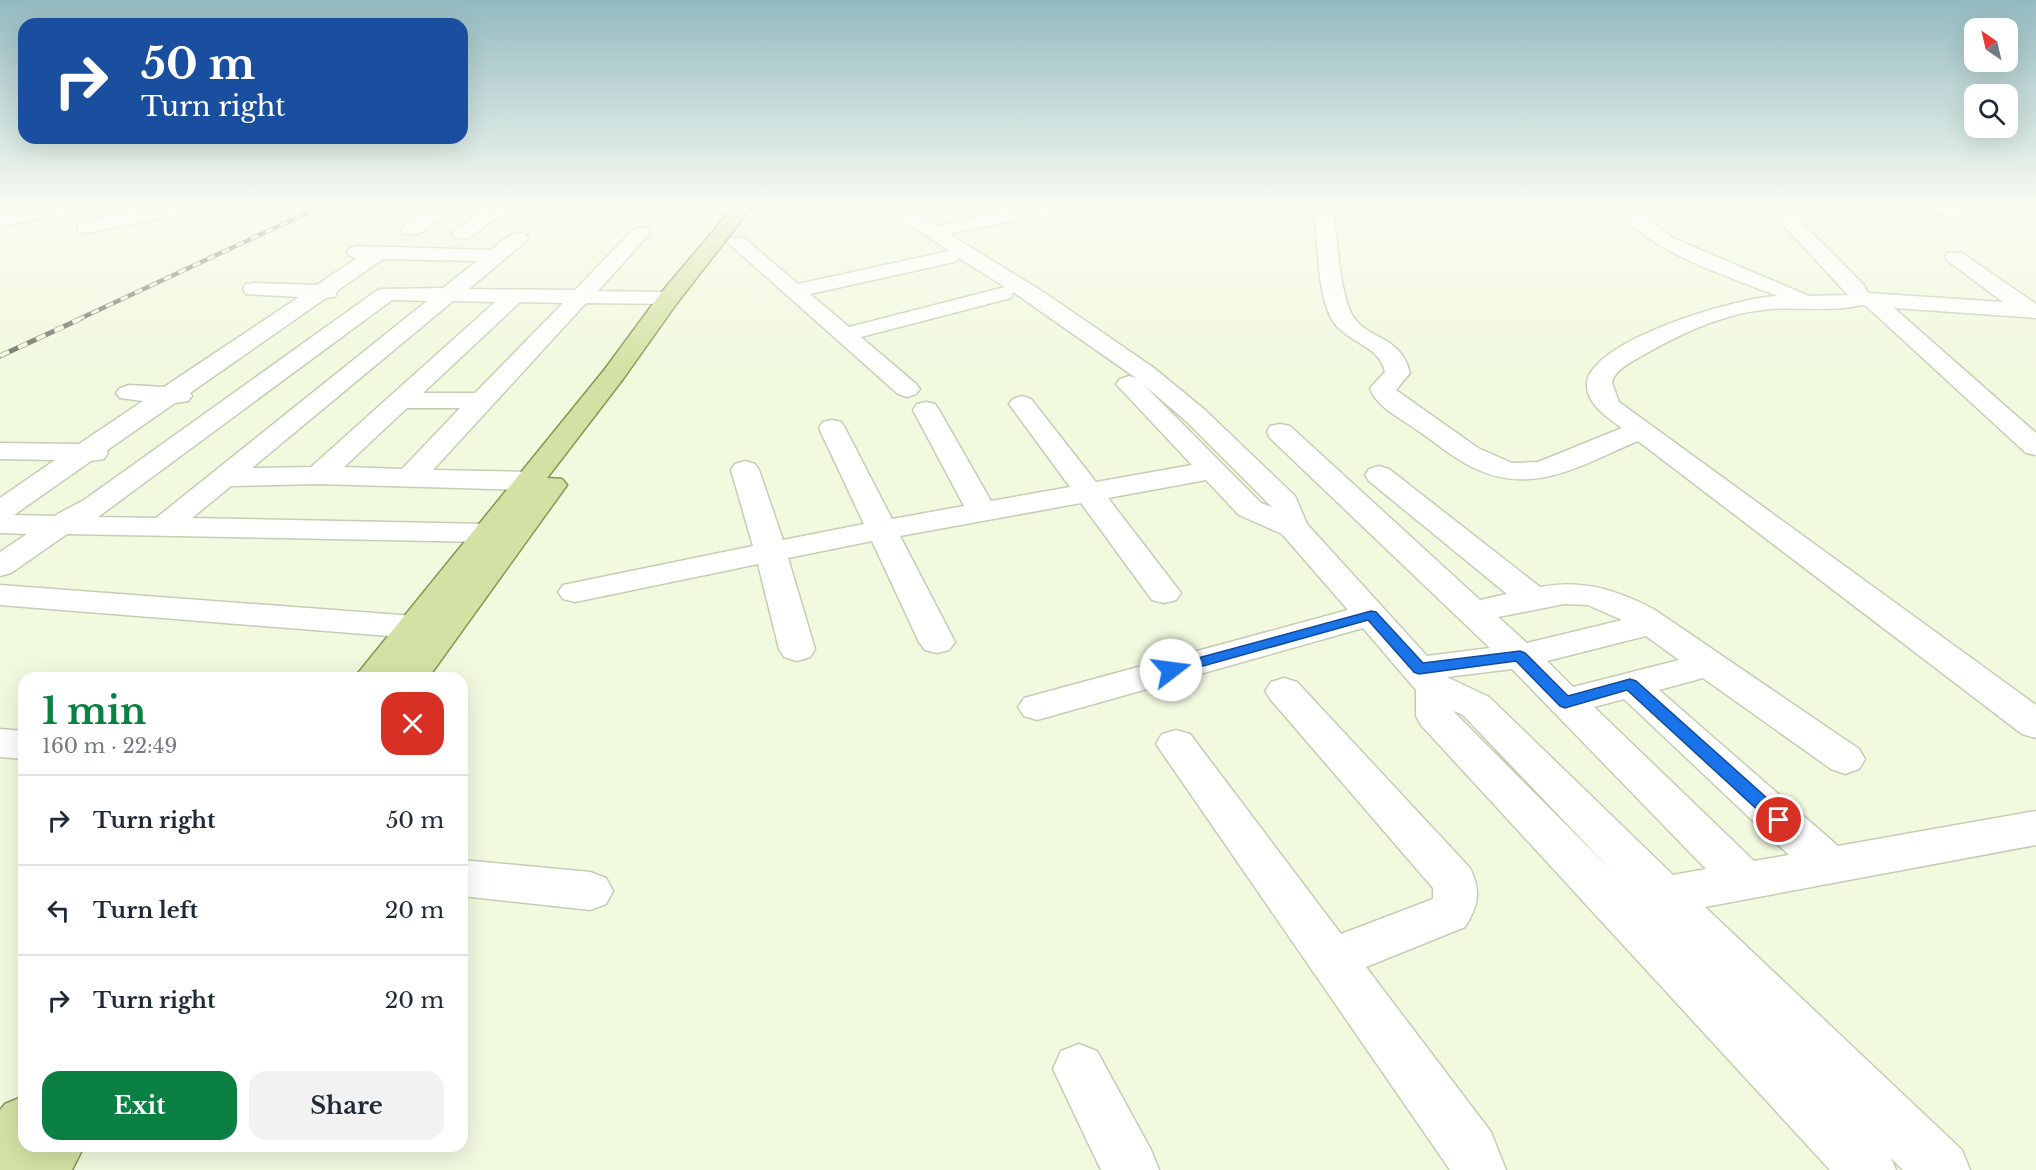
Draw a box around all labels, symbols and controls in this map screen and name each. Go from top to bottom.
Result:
north arrow [1964,18,2018,72]
map controls [1964,18,2018,138]
text: 50 m [141,38,255,90]
icon: right [42,42,120,120]
button: search [1964,84,2018,138]
text: Turn right [141,90,285,123]
position arrow [1139,638,1203,702]
text: 1 min [42,689,146,734]
button: close [381,692,444,755]
text: 160 m · 22:49 [42,734,177,758]
pin [1753,794,1804,845]
icon: arrive [1762,803,1795,836]
icon: right [42,804,75,837]
text: Turn right [93,807,215,834]
text: 50 m [386,807,444,834]
icon: left [42,894,75,927]
text: Turn left [93,897,198,924]
text: 20 m [385,897,444,924]
icon: right [42,984,75,1017]
text: Turn right [93,987,215,1014]
text: 20 m [385,987,444,1014]
button: Exit [42,1071,237,1140]
button: Share [249,1071,444,1140]

